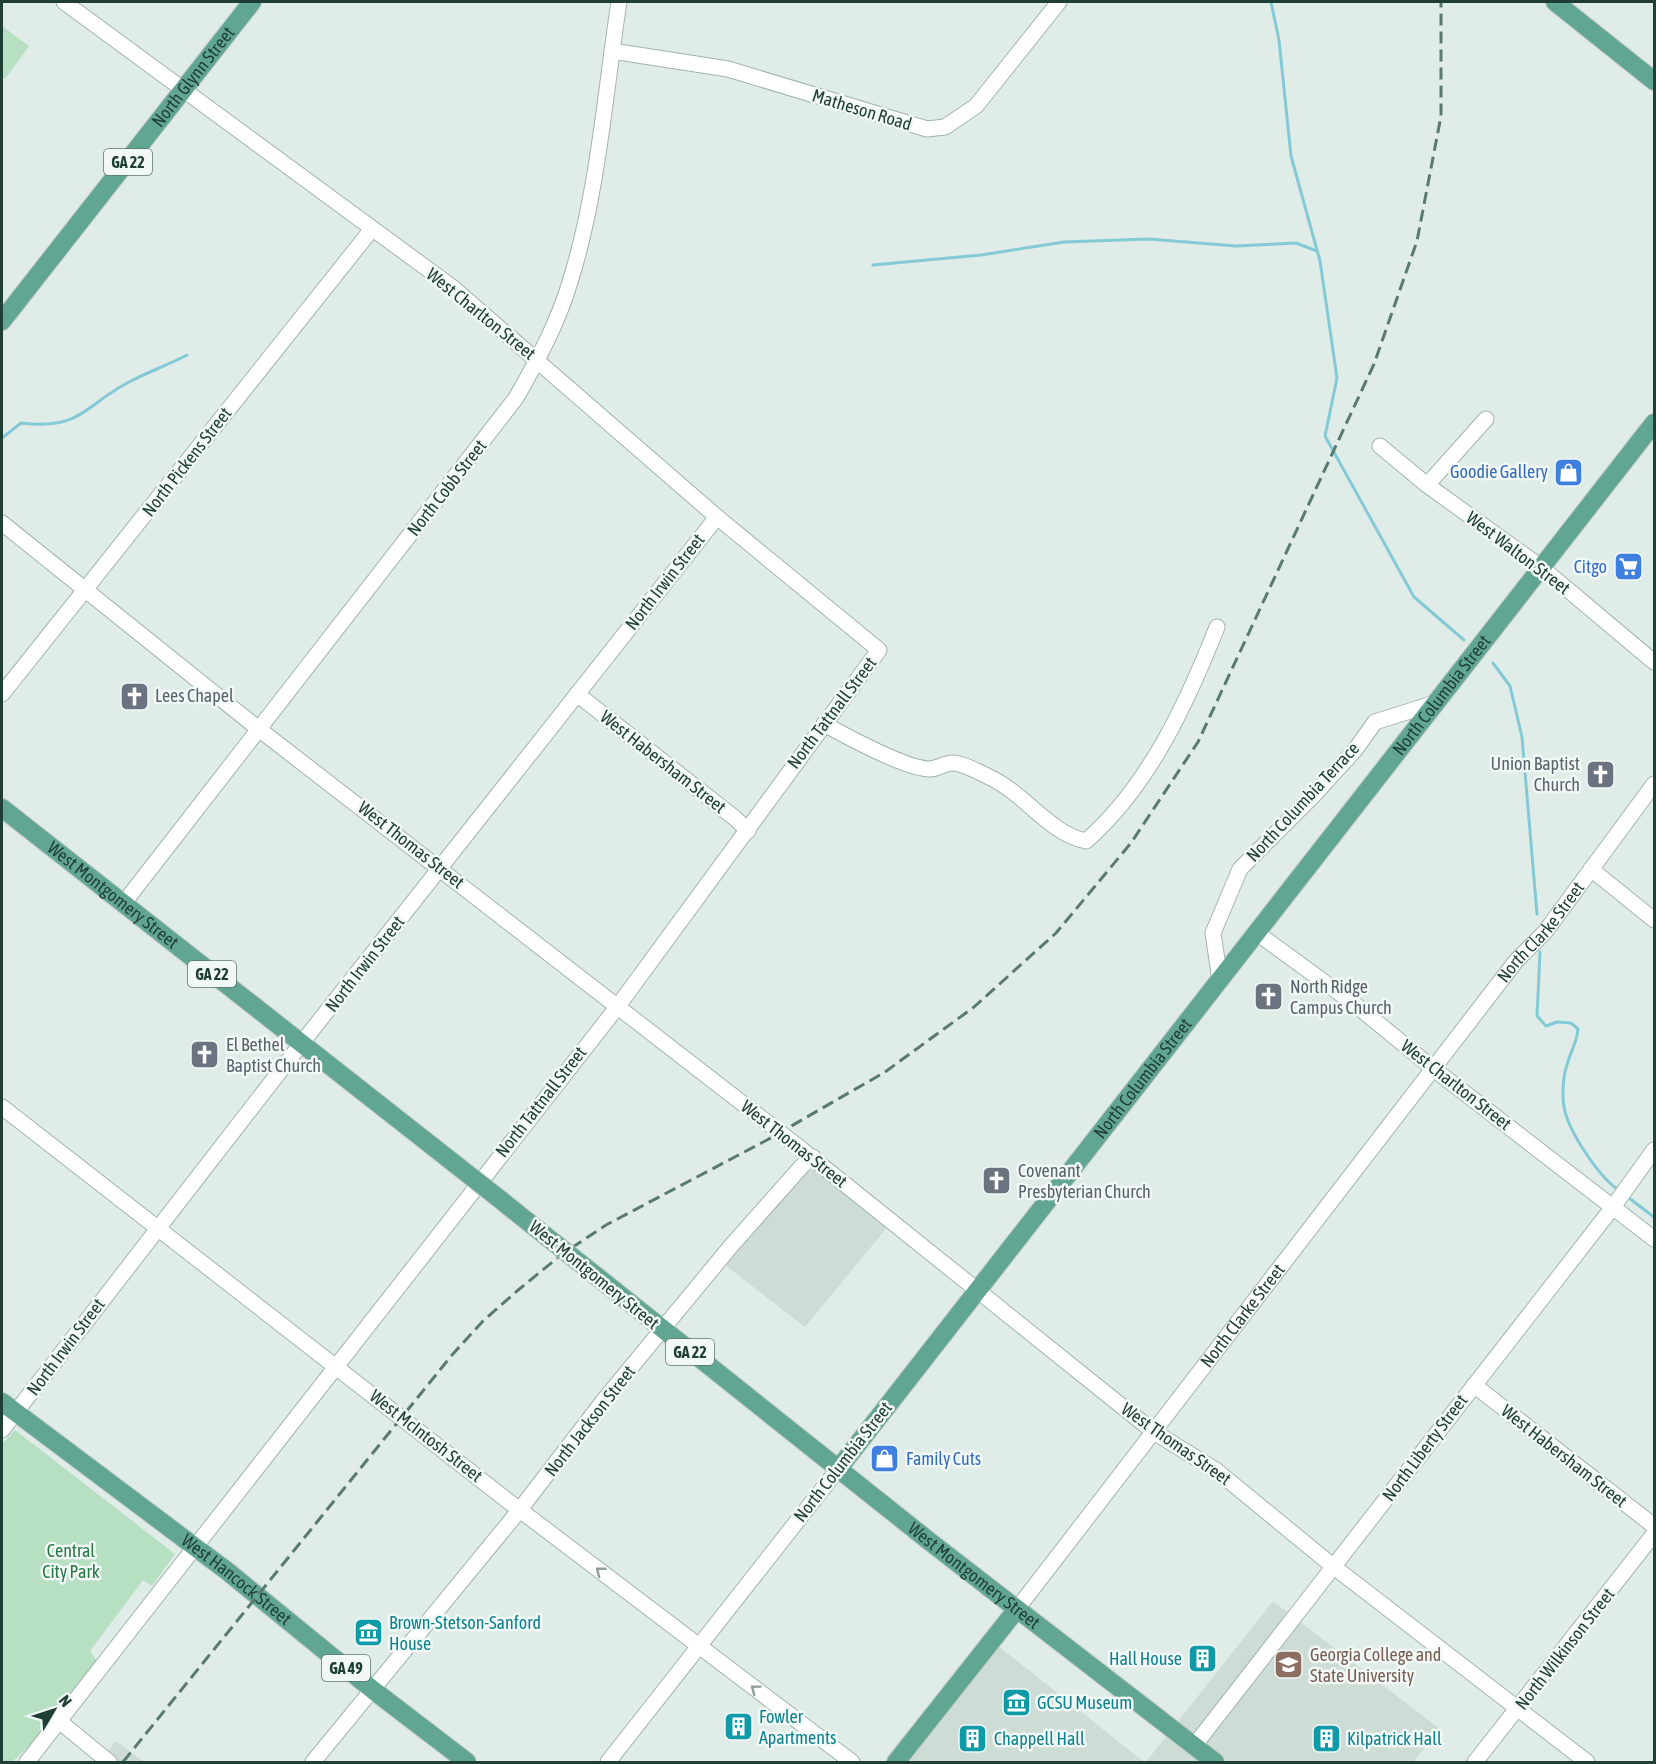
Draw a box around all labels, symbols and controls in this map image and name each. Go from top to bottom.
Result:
street label: North Glynn Street [147,22,239,131]
street label: Matheson Road [810,84,914,135]
road number: GA 22 [104,149,152,175]
street label: West Charlton Street [423,263,540,364]
street label: North Pickens Street [138,403,236,520]
street label: North Cobb Street [403,435,491,540]
shop icon: Goodie Gallery [1553,456,1585,488]
place label: Goodie Gallery [1450,461,1548,482]
street label: West Walton Street [1462,507,1574,598]
street label: North Irwin Street [621,529,709,634]
supermarket icon: Citgo [1612,551,1644,583]
place label: Citgo [1574,556,1607,577]
street label: North Columbia Street [1388,631,1495,759]
street label: North Tattnall Street [783,653,880,773]
church icon: Lees Chapel [118,680,150,712]
place label: Lees Chapel [155,685,234,706]
street label: West Habersham Street [596,706,730,817]
street label: North Columbia Terrace [1242,738,1363,866]
place label: Union Baptist Church [1491,753,1580,795]
church icon: Union Baptist Church [1585,758,1617,790]
street label: West Thomas Street [354,797,469,893]
street label: West Montgomery Street [43,837,183,953]
street label: North Clarke Street [1492,877,1588,986]
street label: North Irwin Street [321,911,409,1016]
road number: GA 22 [188,961,236,987]
place label: North Ridge Campus Church [1290,976,1392,1018]
church icon: North Ridge Campus Church [1253,981,1285,1013]
street label: North Columbia Street [1089,1014,1196,1142]
place label: El Bethel Baptist Church [226,1034,321,1076]
street label: West Charlton Street [1397,1035,1516,1134]
church icon: El Bethel Baptist Church [189,1039,221,1071]
street label: North Tattnall Street [491,1042,590,1161]
street label: West Thomas Street [737,1096,852,1192]
place label: Covenant Presbyterian Church [1018,1160,1151,1202]
church icon: Covenant Presbyterian Church [981,1165,1013,1197]
street label: West Montgomery Street [525,1216,663,1333]
street label: North Clarke Street [1196,1260,1289,1371]
street label: North Irwin Street [22,1294,109,1399]
road number: GA 22 [666,1339,714,1365]
street label: North Jackson Street [540,1361,639,1480]
street label: West McIntosh Street [366,1385,487,1486]
street label: North Liberty Street [1378,1390,1472,1505]
street label: North Columbia Street [789,1397,896,1526]
street label: West Thomas Street [1117,1398,1235,1489]
street label: West Habersham Street [1497,1400,1631,1511]
shop icon: Family Cuts [869,1443,901,1475]
place label: Family Cuts [906,1448,981,1469]
street label: West Montgomery Street [904,1518,1044,1633]
street label: West Hancock Street [177,1530,296,1629]
park label: Central City Park [42,1540,100,1582]
one-way arrow [596,1567,607,1578]
street label: North Wilkinson Street [1511,1584,1619,1714]
place label: Brown-Stetson-Sanford House [389,1612,541,1654]
museum icon: Brown-Stetson-Sanford House [352,1617,384,1649]
building icon: Hall House [1187,1643,1219,1675]
place label: Georgia College and State University [1310,1644,1441,1686]
place label: Hall House [1109,1648,1182,1669]
school or university icon: Georgia College and State University [1273,1649,1305,1681]
road number: GA 49 [322,1655,370,1681]
north arrow [24,1680,84,1740]
one-way arrow [751,1686,762,1697]
museum icon: GCSU Museum [1000,1687,1032,1719]
text: N [56,1691,76,1710]
place label: GCSU Museum [1037,1692,1132,1713]
place label: Fowler Apartments [759,1706,836,1748]
building icon: Fowler Apartments [722,1711,754,1743]
building icon: Chappell Hall [957,1723,989,1755]
building icon: Kilpatrick Hall [1310,1723,1342,1755]
place label: Chappell Hall [994,1728,1085,1749]
place label: Kilpatrick Hall [1347,1728,1442,1749]

